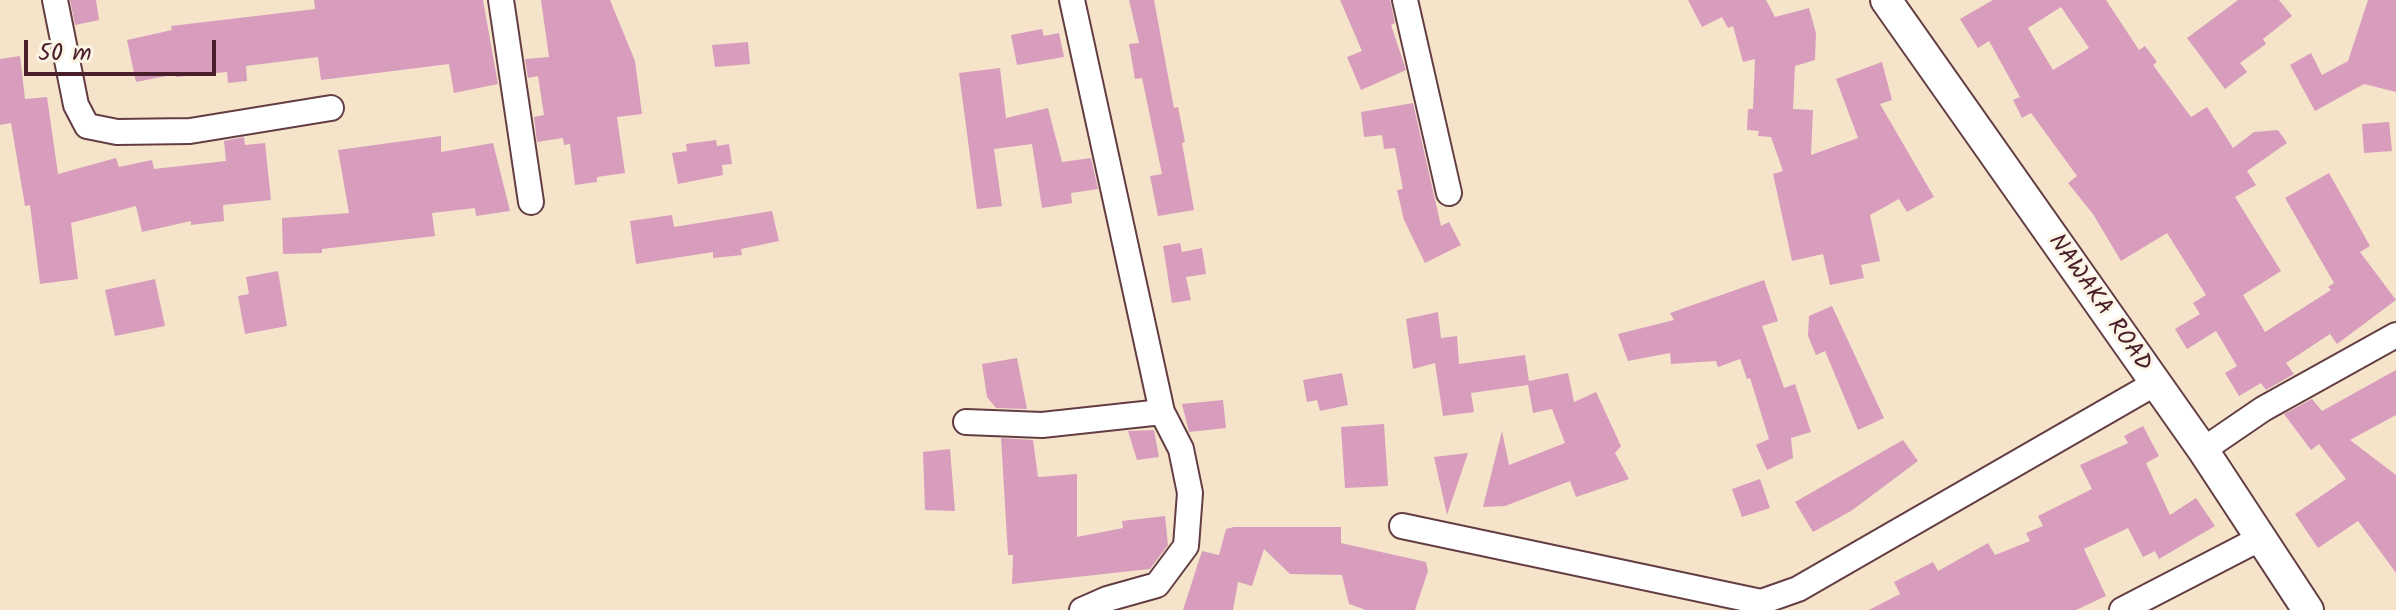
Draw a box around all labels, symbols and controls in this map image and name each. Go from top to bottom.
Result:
scale bar [28,24,220,74]
text: 50 m [38,34,92,73]
street label: NAWAKA ROAD [2040,230,2156,378]

